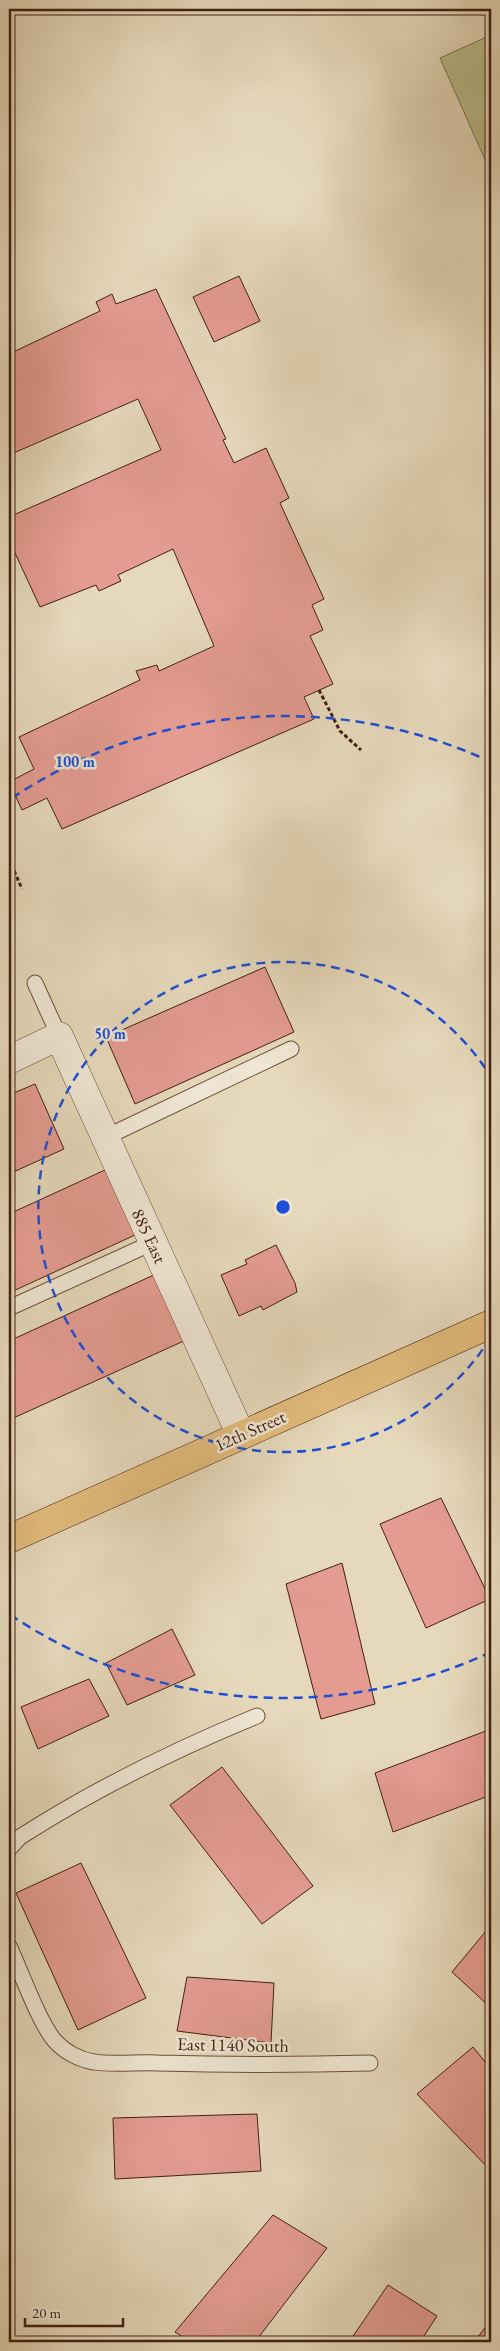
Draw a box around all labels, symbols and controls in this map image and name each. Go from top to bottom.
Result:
text: 100 m [55,752,95,771]
text: 50 m [94,1024,126,1043]
centre of rings [274,1198,292,1216]
street label: 885 East [127,1205,172,1267]
street label: 12th Street [211,1405,289,1456]
street label: East 1140 South [177,2032,289,2057]
scale bar [25,2296,122,2328]
text: 20 m [32,2303,61,2322]

